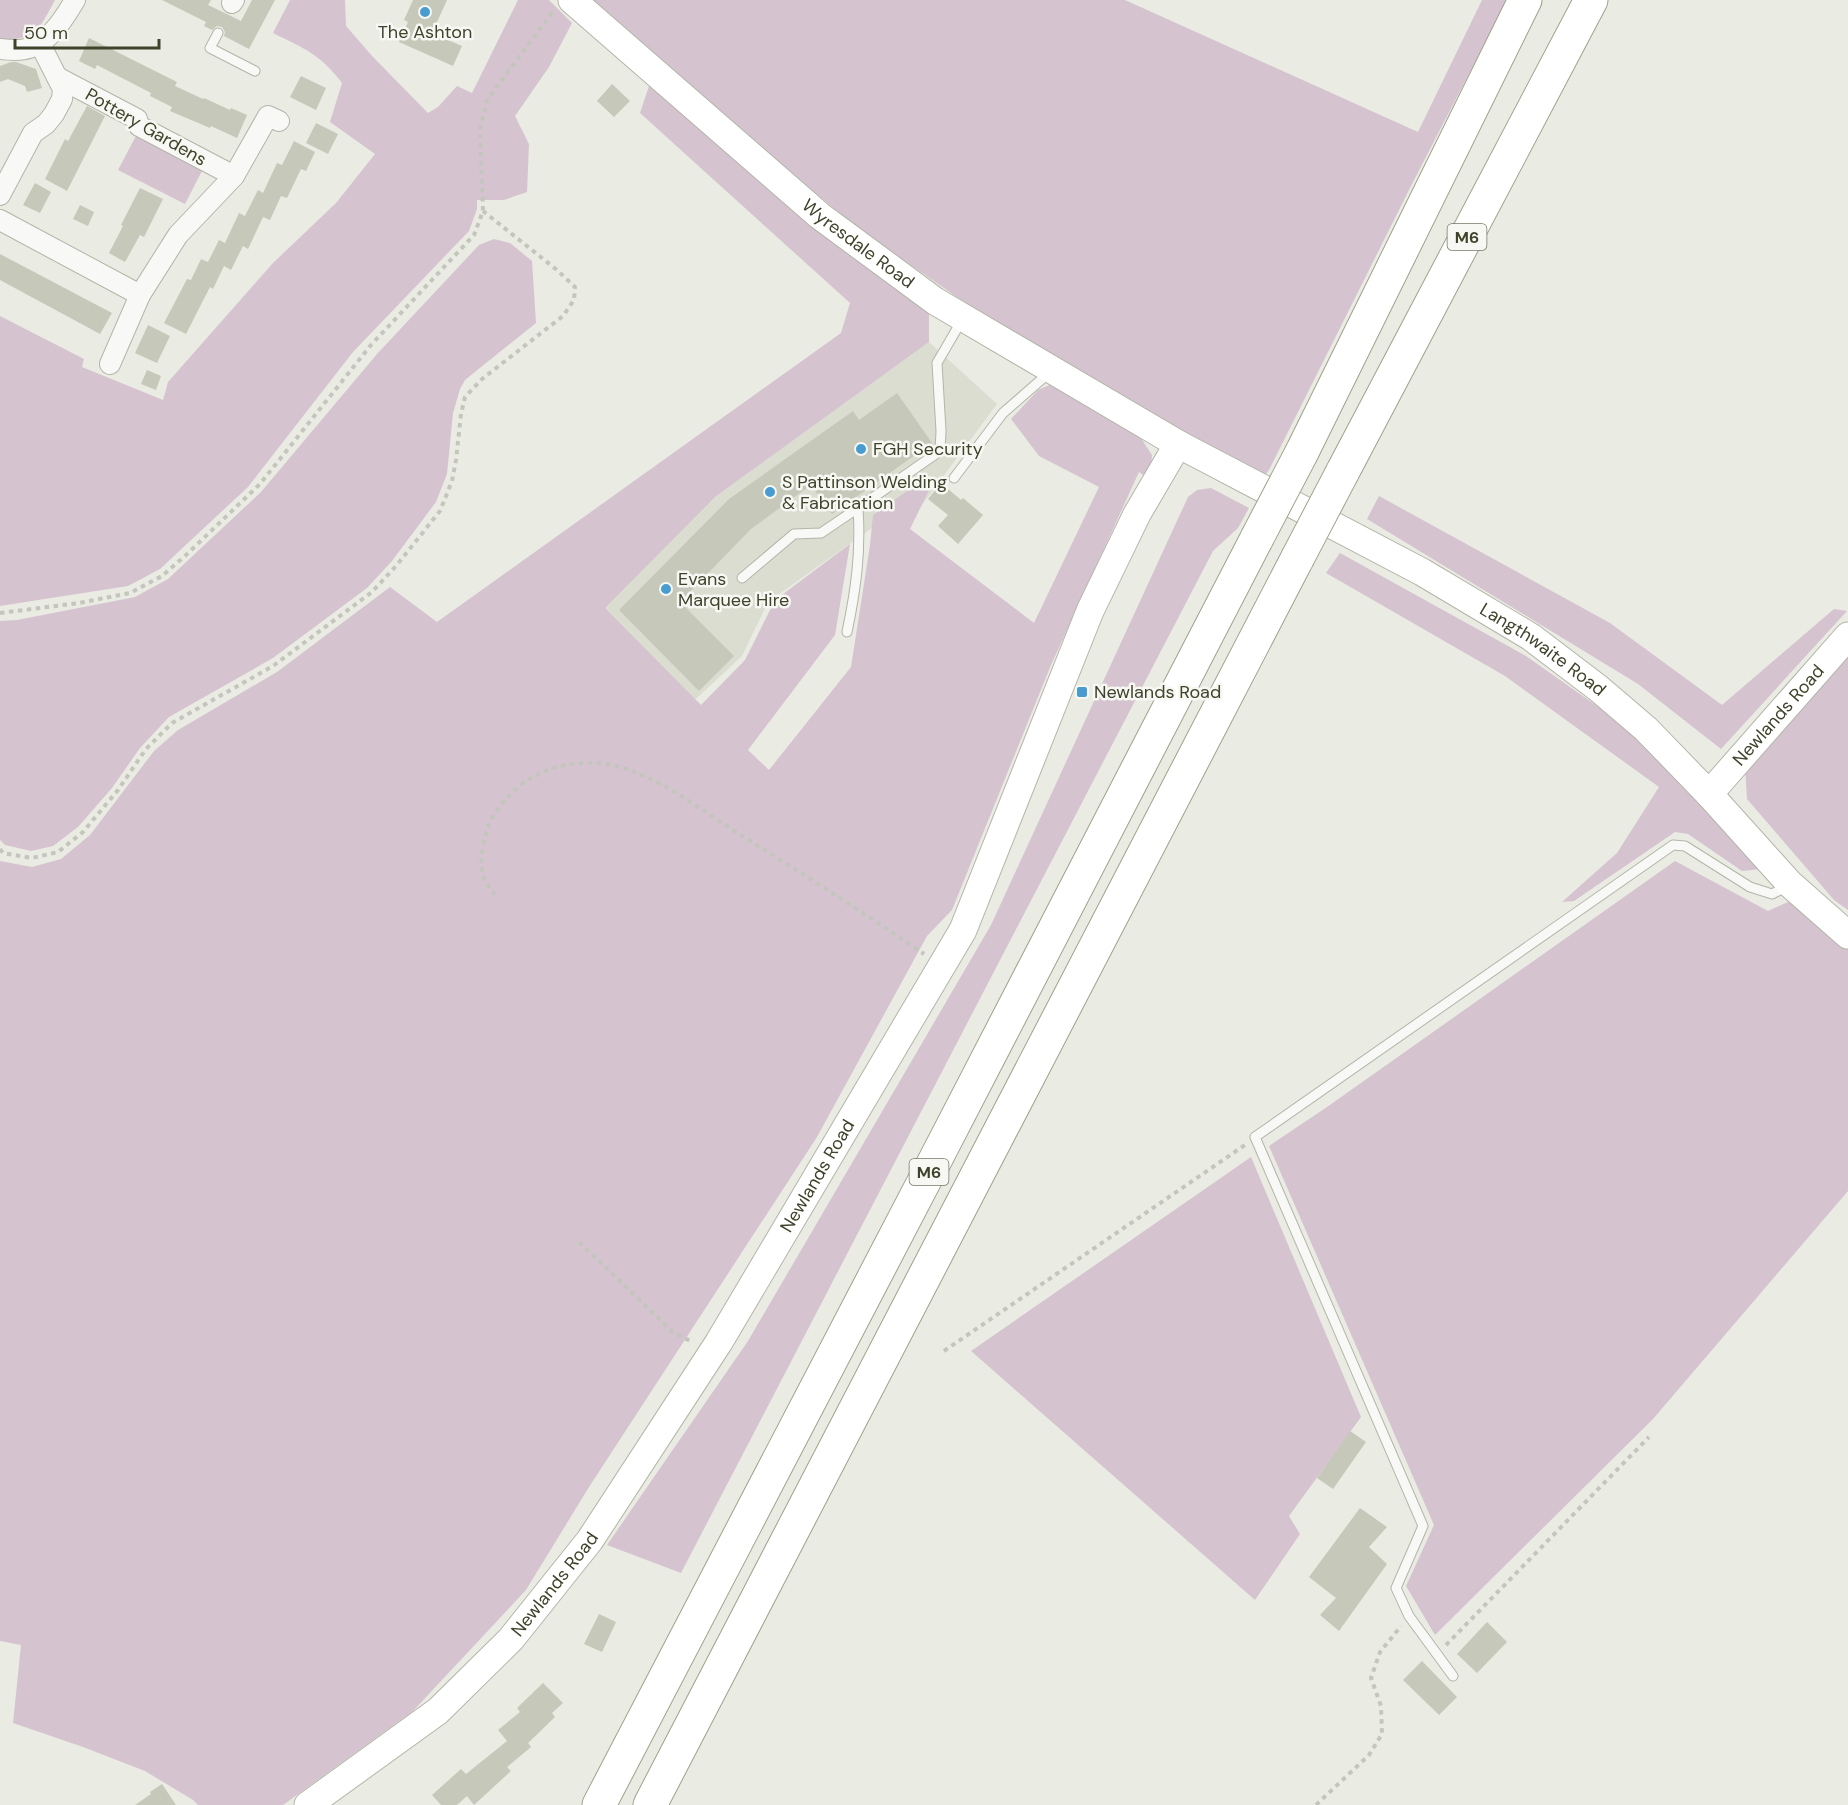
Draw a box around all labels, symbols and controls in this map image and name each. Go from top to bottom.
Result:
marker: The Ashton [418,5,432,19]
scale bar [15,12,159,50]
place label: The Ashton [378,20,472,44]
text: 50 m [24,21,68,45]
street label: Pottery Gardens [81,83,211,171]
street label: Wyresdale Road [797,194,919,294]
road number: M6 [1448,224,1486,250]
place label: FGH Security [873,437,983,461]
marker: FGH Security [854,442,868,456]
place label: S Pattinson Welding & Fabrication [782,470,947,515]
marker: S Pattinson Welding & Fabrication [763,485,777,499]
place label: Evans Marquee Hire [678,567,789,612]
marker: Evans Marquee Hire [659,582,673,596]
street label: Langthwaite Road [1475,597,1611,702]
street label: Newlands Road [1727,659,1829,771]
place label: Newlands Road [1094,680,1221,704]
marker: Newlands Road [1075,685,1089,699]
street label: Newlands Road [775,1115,860,1237]
road number: M6 [910,1159,948,1185]
street label: Newlands Road [506,1528,604,1641]

